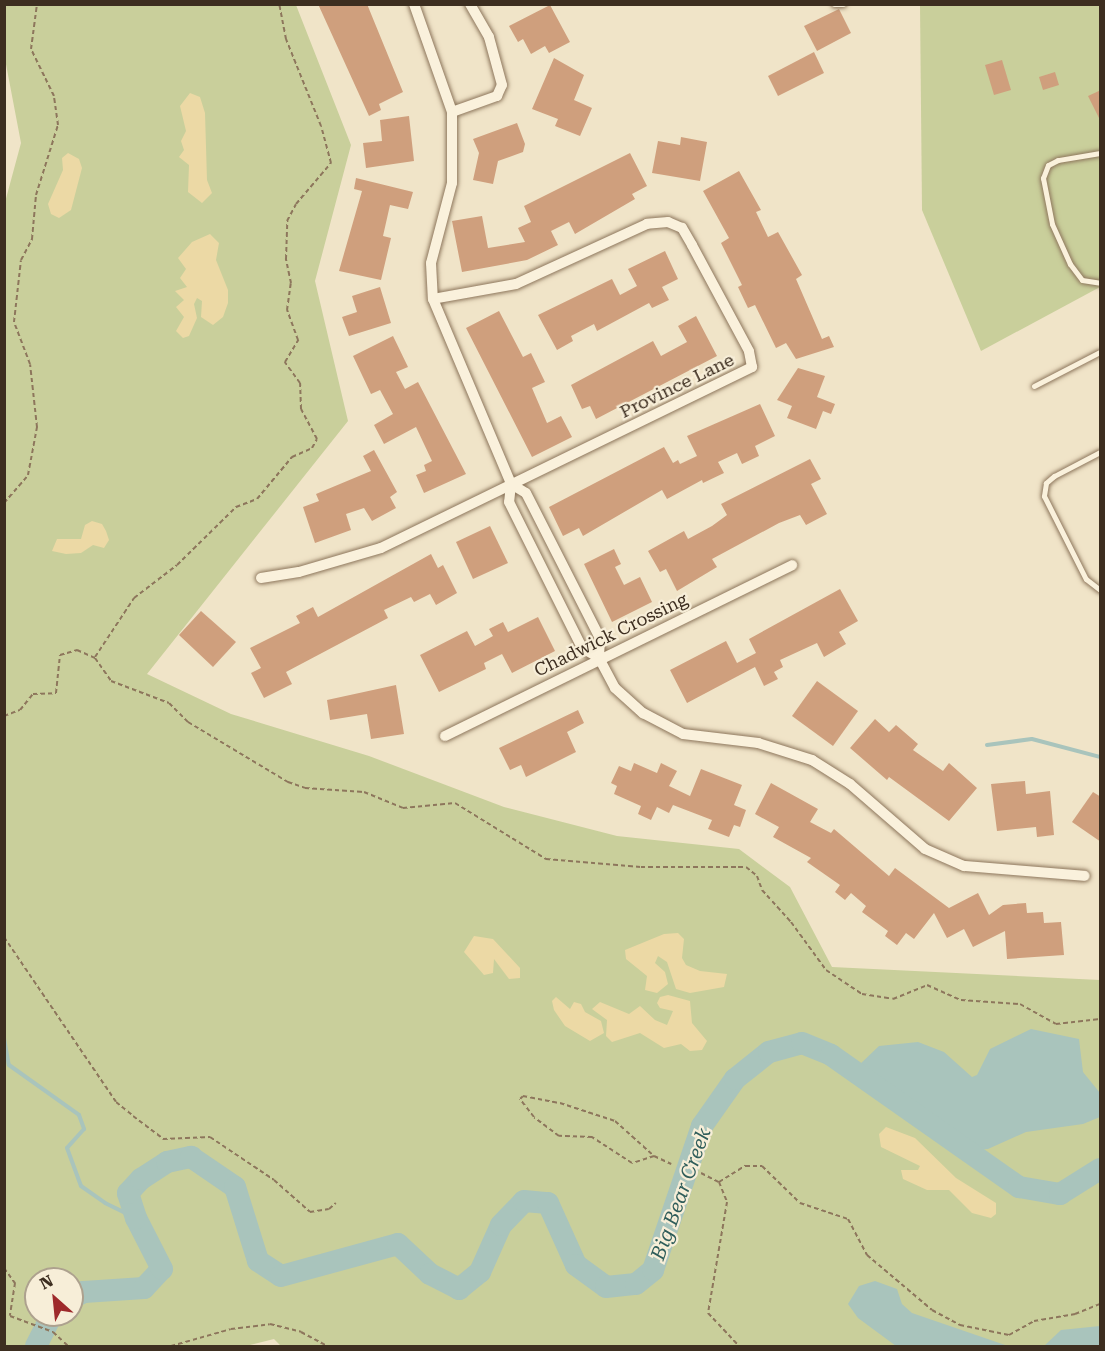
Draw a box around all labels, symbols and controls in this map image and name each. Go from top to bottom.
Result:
street label: Province Lane [616,349,738,423]
street label: Chadwick Crossing [531,588,691,682]
water label: Big Bear Creek [646,1125,716,1263]
north arrow [24,1267,84,1327]
text: N [37,1271,56,1294]

